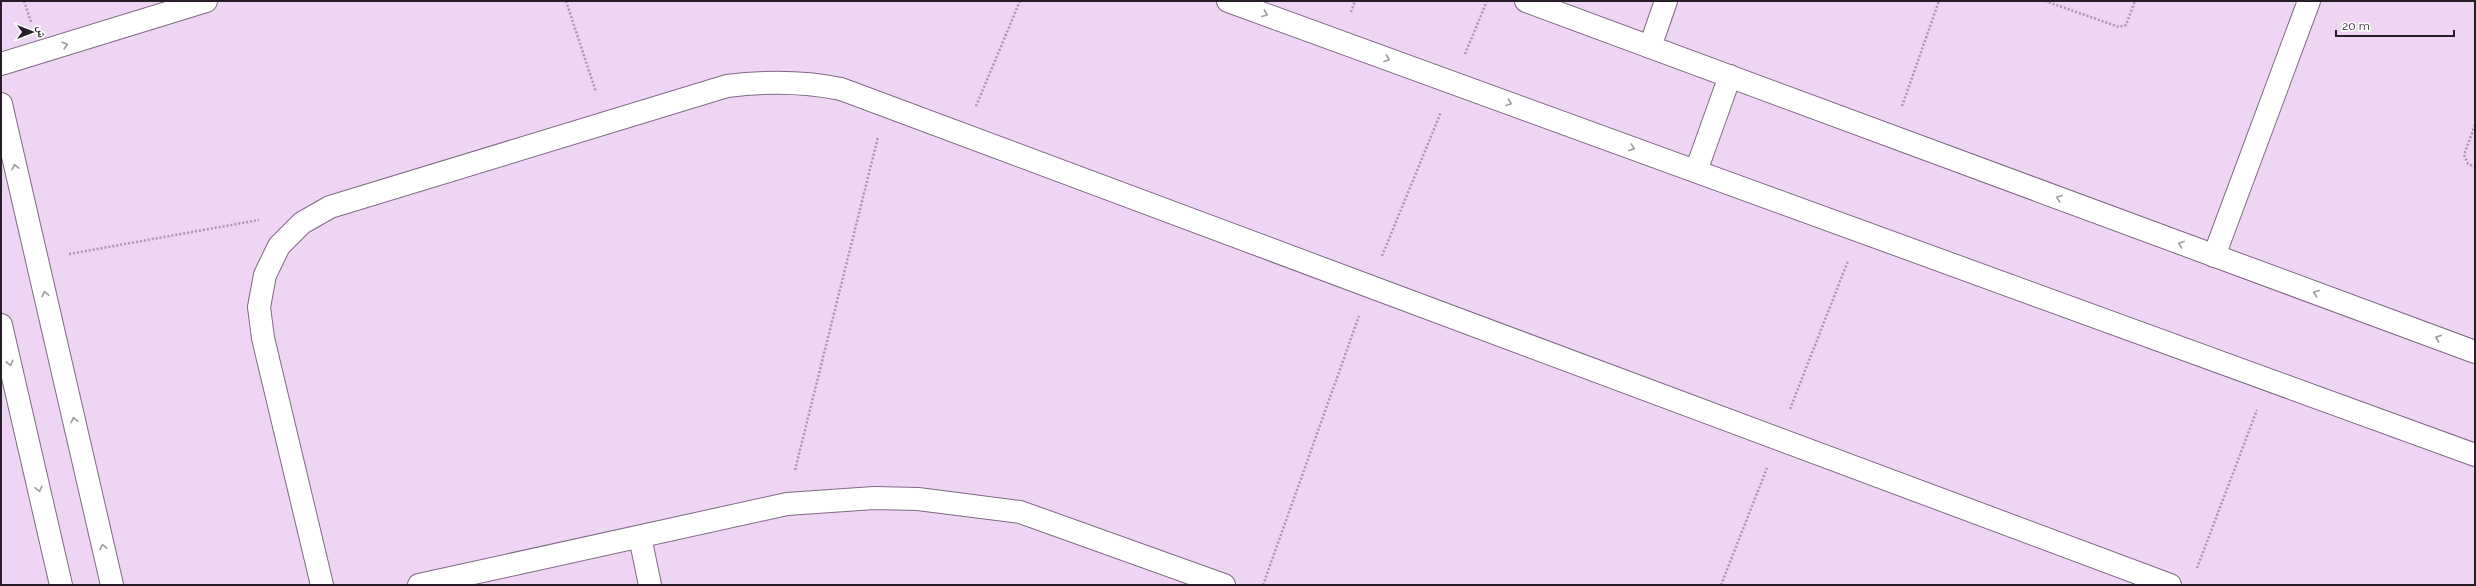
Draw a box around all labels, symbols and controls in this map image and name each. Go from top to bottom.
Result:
one-way arrow [1262,10,1269,18]
north arrow [12,12,52,52]
scale bar [2336,12,2454,38]
text: 20 m [2342,19,2370,33]
text: ش [34,26,48,38]
one-way arrow [61,41,68,50]
one-way arrow [1384,54,1391,62]
one-way arrow [1506,99,1513,107]
one-way arrow [1628,143,1635,151]
one-way arrow [12,164,20,170]
one-way arrow [2056,195,2063,203]
one-way arrow [2178,240,2185,248]
one-way arrow [41,290,49,297]
one-way arrow [2313,290,2320,298]
one-way arrow [2435,335,2442,343]
one-way arrow [5,359,13,366]
one-way arrow [70,417,78,423]
one-way arrow [34,485,43,492]
one-way arrow [99,544,107,550]

